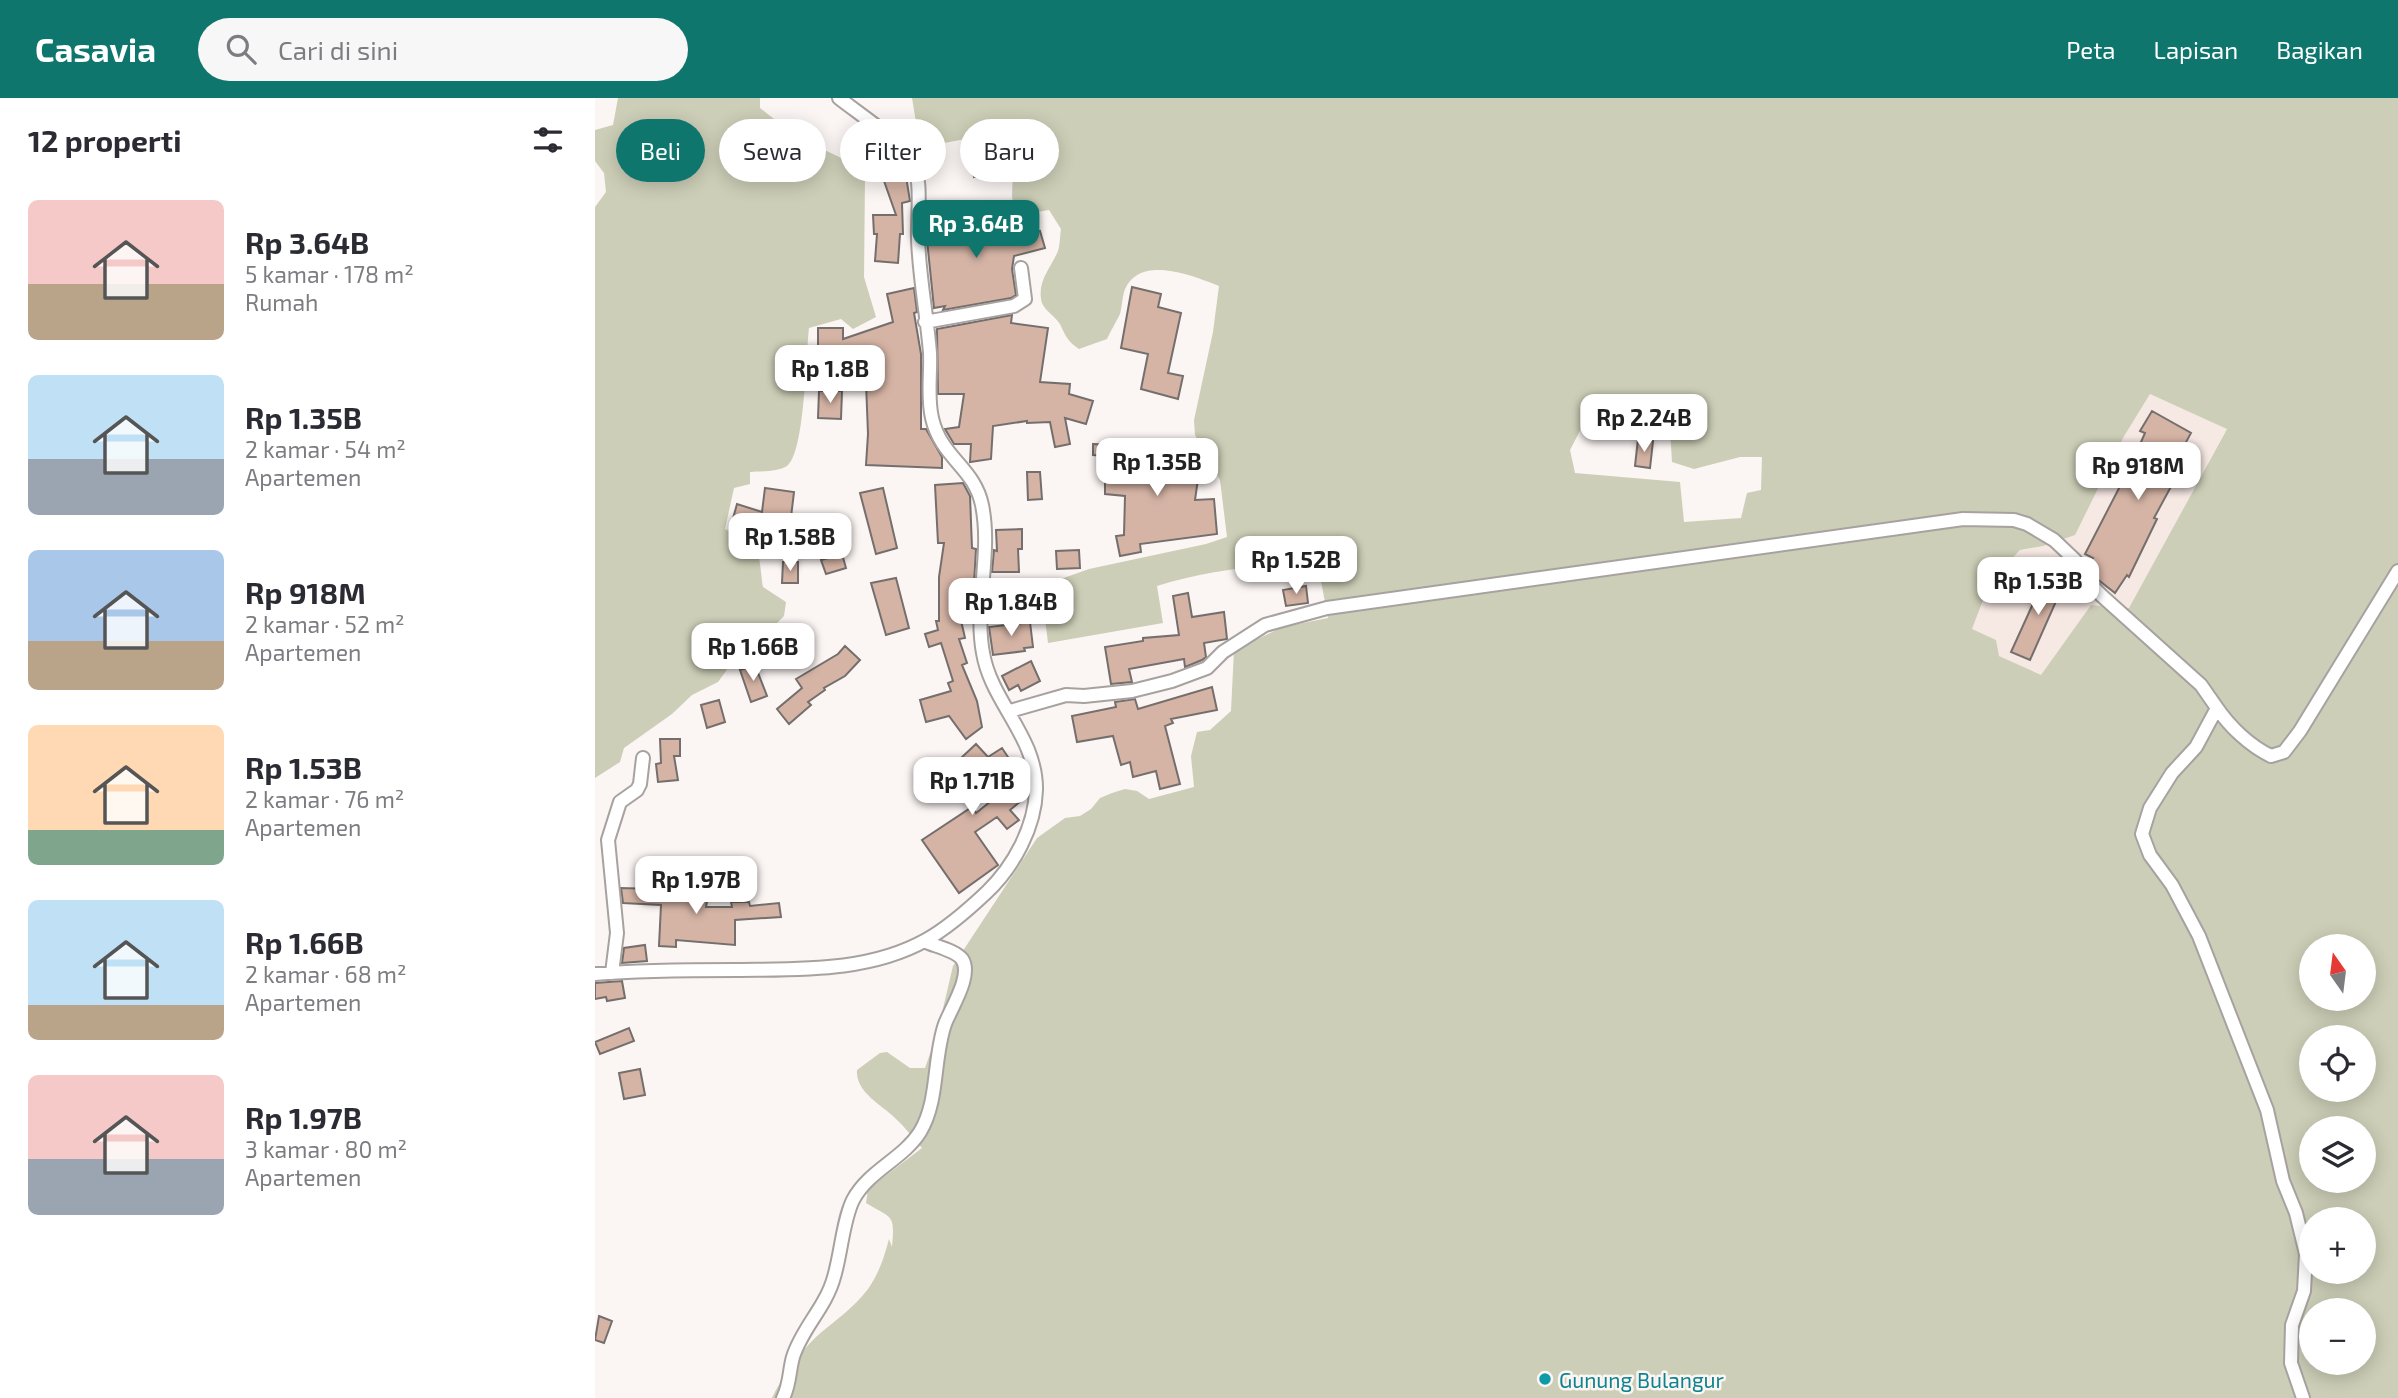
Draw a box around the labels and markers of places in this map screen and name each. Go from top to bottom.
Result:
pin: Rp 3.64B [904,200,1048,260]
pin: Rp 1.8B [765,345,895,405]
pin: Rp 2.24B [1572,394,1716,454]
pin: Rp 1.35B [1085,438,1229,498]
pin: Rp 918M [2073,442,2203,502]
pin: Rp 1.58B [718,514,862,573]
pin: Rp 1.52B [1224,536,1368,596]
pin: Rp 1.53B [1966,558,2110,617]
pin: Rp 1.84B [939,578,1083,638]
pin: Rp 1.66B [681,624,825,683]
pin: Rp 1.71B [900,758,1044,817]
pin: Rp 1.97B [624,856,768,916]
place label: Gunung Bulangur [1559,1367,1725,1392]
marker: Gunung Bulangur [1537,1371,1553,1387]

